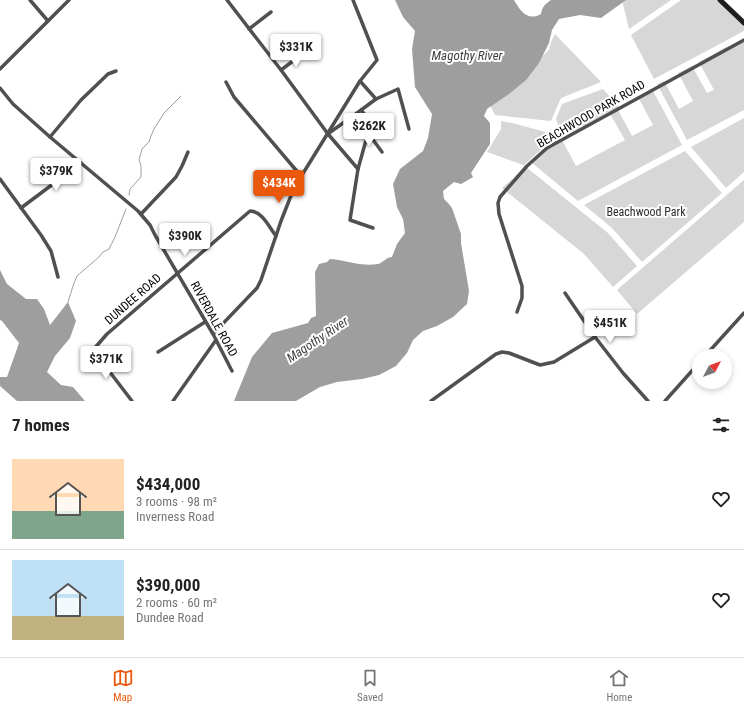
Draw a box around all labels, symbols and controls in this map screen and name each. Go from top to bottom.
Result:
pin: $331K [268,34,324,68]
text: $331K [279,39,313,54]
water label: Magothy River [432,48,504,63]
street label: BEACHWOOD PARK ROAD [534,77,648,151]
pin: $262K [341,113,397,147]
text: $262K [352,118,386,133]
pin: $379K [28,158,84,192]
text: $379K [39,163,73,178]
pin: $434K [251,170,307,204]
text: $434K [262,175,296,190]
park label: Beachwood Park [606,205,686,219]
pin: $390K [157,223,213,257]
text: $390K [168,228,202,243]
street label: DUNDEE ROAD [102,271,164,327]
street label: RIVERDALE ROAD [188,279,240,359]
pin: $451K [582,310,638,344]
water label: Magothy River [284,313,352,365]
text: $451K [593,315,627,330]
pin: $371K [78,346,134,380]
north arrow [692,349,732,389]
map controls [692,349,732,389]
text: $371K [89,351,123,366]
icon: filters [710,414,732,436]
text: 7 homes [12,415,70,435]
text: $434,000 [136,474,200,494]
icon: home [44,475,92,523]
icon: heart [710,488,732,510]
text: 3 rooms · 98 m² [136,494,217,509]
text: Inverness Road [136,509,214,524]
text: $390,000 [136,575,200,595]
icon: home [44,576,92,624]
icon: heart [710,589,732,611]
text: 2 rooms · 60 m² [136,595,217,610]
text: Dundee Road [136,610,204,625]
tab: Map [112,667,134,704]
tab: Saved [357,667,383,704]
tab: Home [607,667,632,704]

